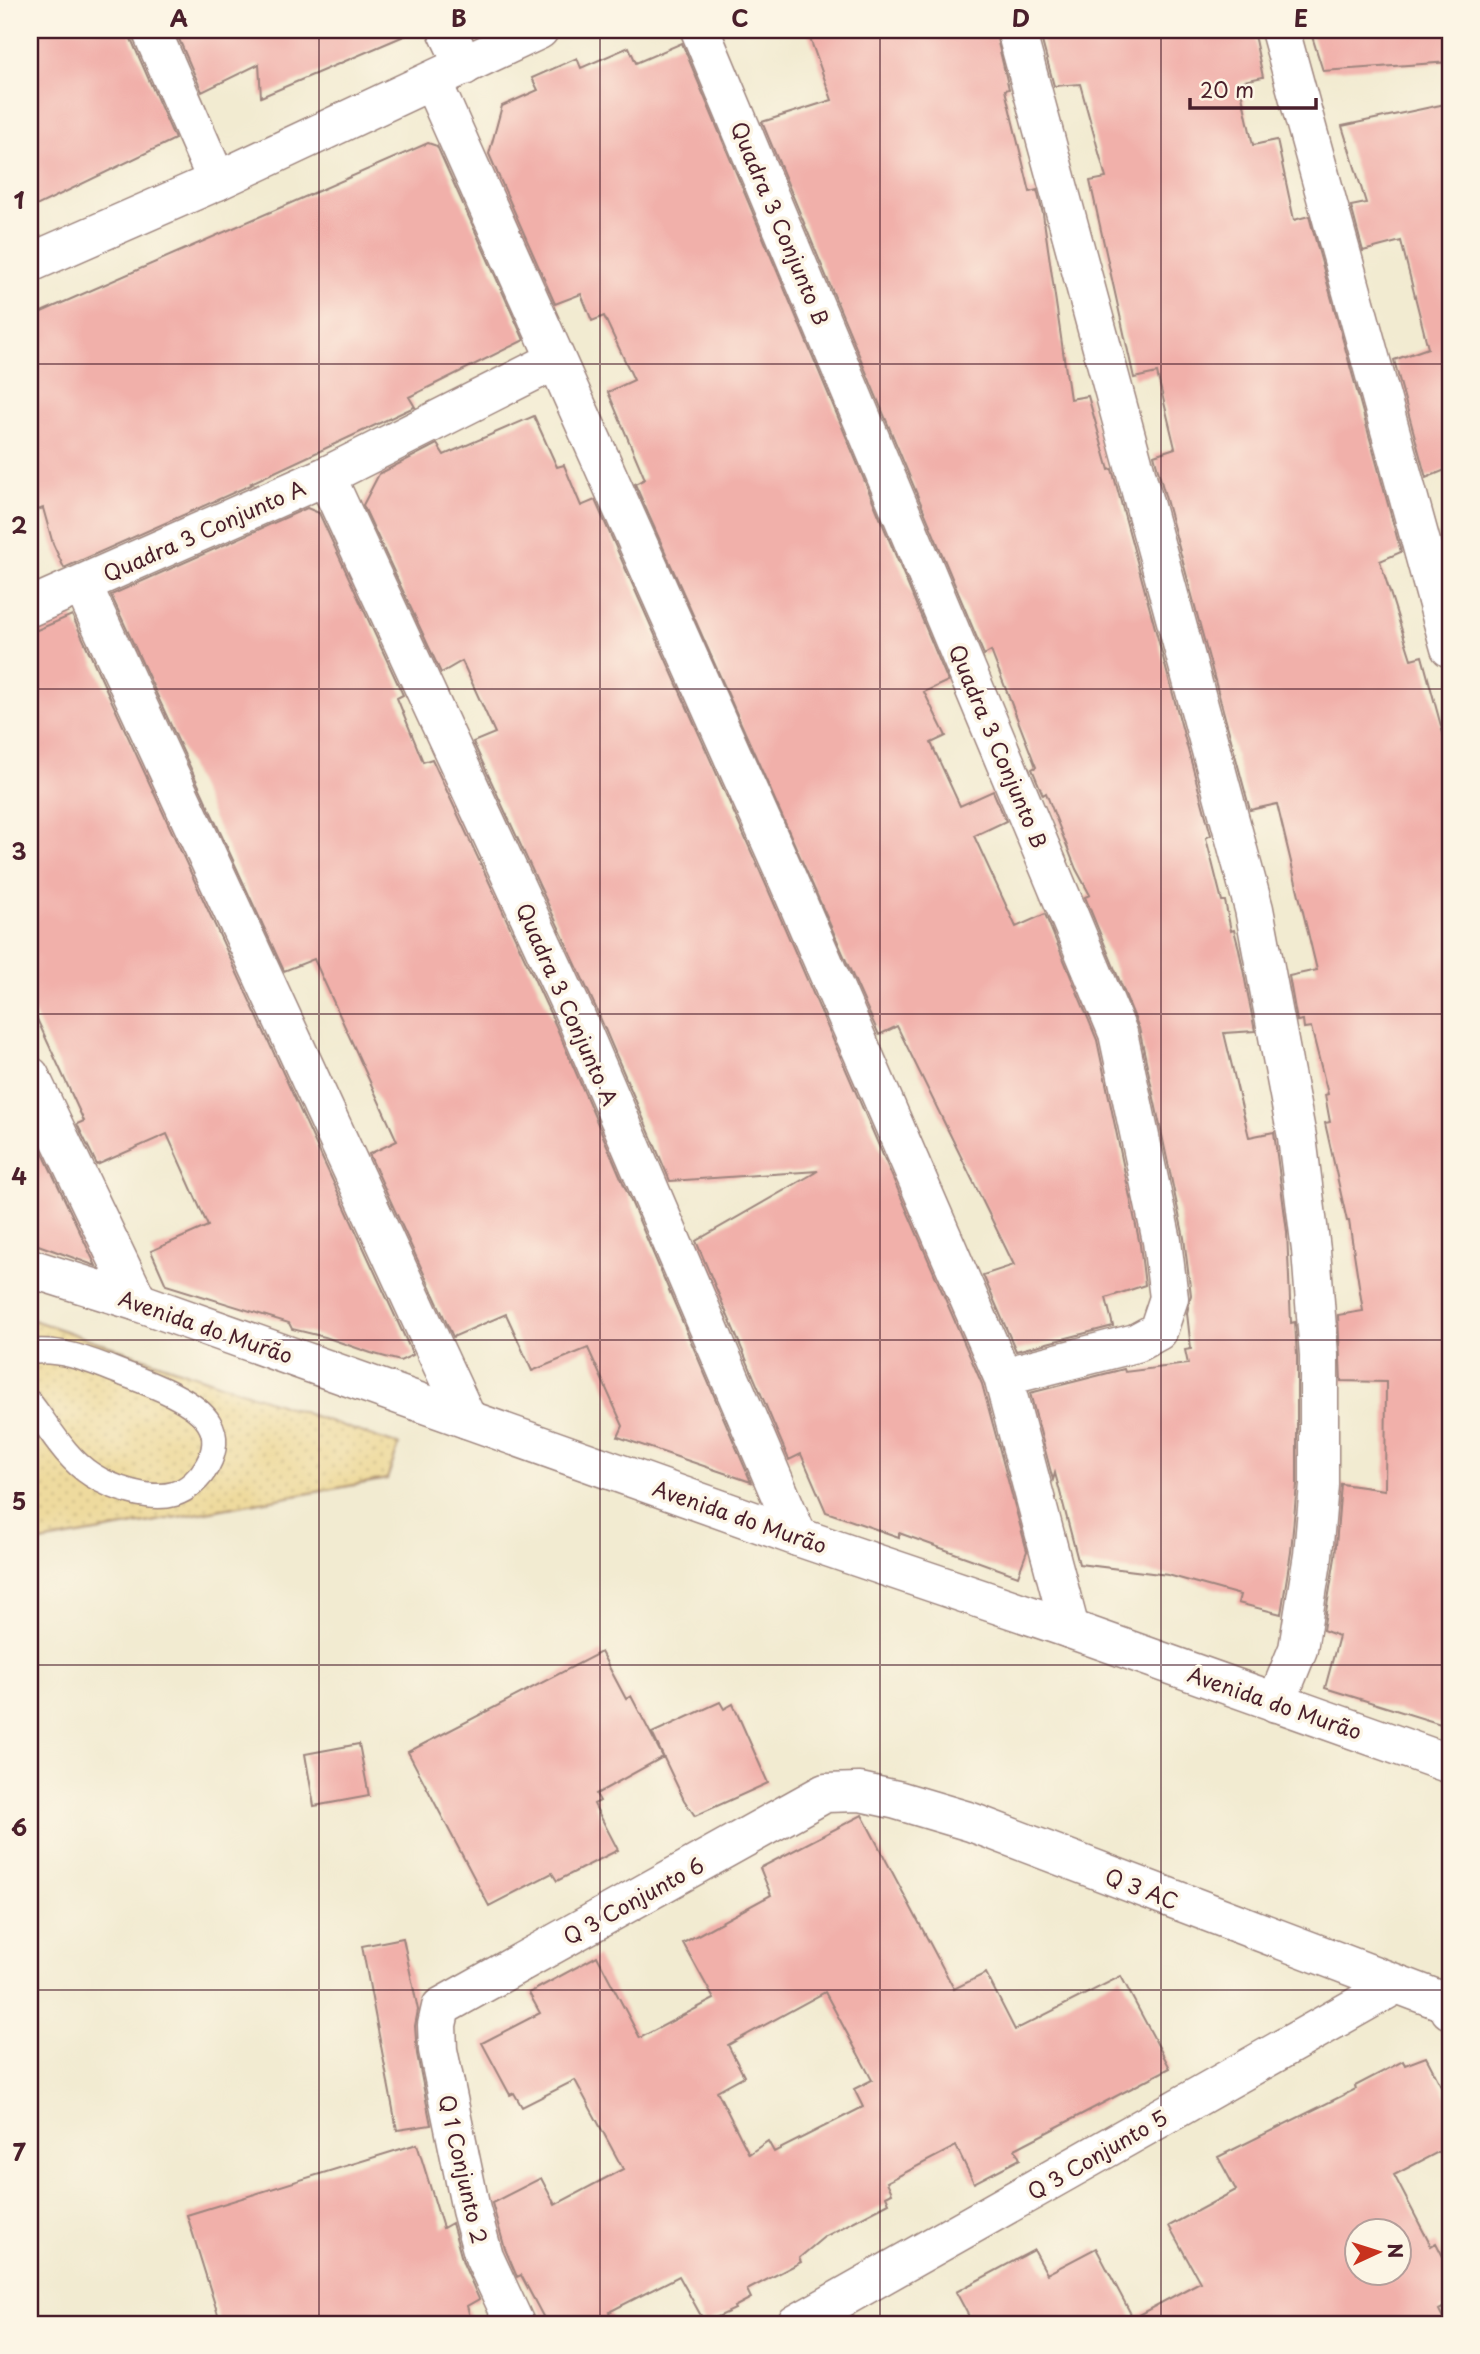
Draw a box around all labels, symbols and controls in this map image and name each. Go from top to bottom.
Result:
text: A [170,0,188,35]
text: B [451,0,467,35]
text: C [731,0,749,35]
text: D [1012,0,1030,35]
text: E [1294,0,1308,35]
scale bar [1190,66,1316,110]
text: 20 m [1200,73,1254,105]
street label: Quadra 3 Conjunto B [724,116,838,330]
text: 1 [14,182,25,217]
street label: Quadra 3 Conjunto A [98,471,310,589]
text: 2 [11,507,27,542]
street label: Quadra 3 Conjunto B [942,639,1056,853]
text: 3 [11,833,27,868]
street label: Quadra 3 Conjunto A [509,898,627,1110]
text: 4 [11,1158,27,1193]
street label: Avenida do Murão [115,1281,297,1371]
street label: Avenida do Murão [649,1471,831,1561]
text: 5 [12,1483,26,1518]
street label: Avenida do Murão [1184,1657,1366,1747]
text: 6 [11,1809,27,1844]
street label: Q 3 Conjunto 6 [557,1848,709,1952]
street label: Q 3 AC [1101,1859,1183,1917]
street label: Q 1 Conjunto 2 [431,2091,497,2247]
street label: Q 3 Conjunto 5 [1021,2101,1173,2207]
text: 7 [12,2134,26,2169]
north arrow [1344,2218,1414,2288]
text: N [1381,2242,1410,2259]

